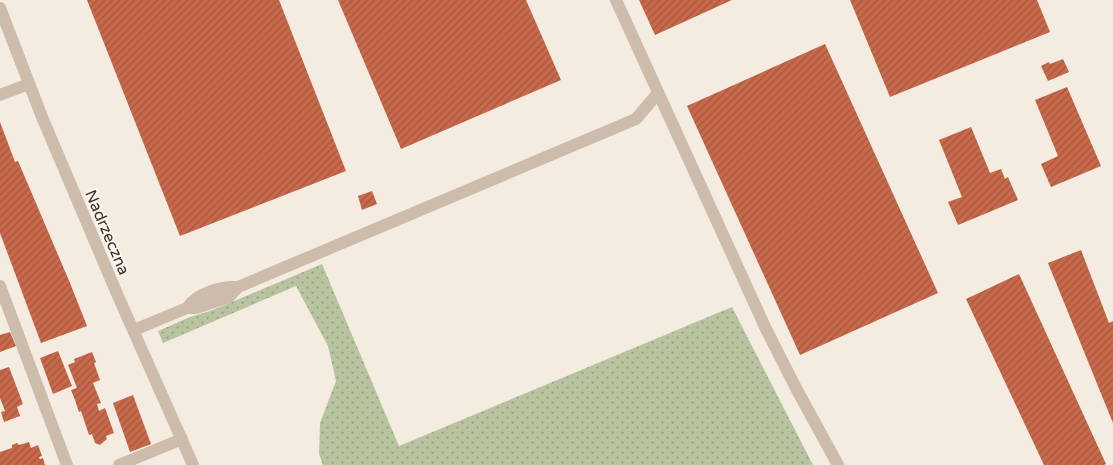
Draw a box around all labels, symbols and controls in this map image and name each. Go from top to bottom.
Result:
street label: Nadrzeczna [80,187,134,278]

